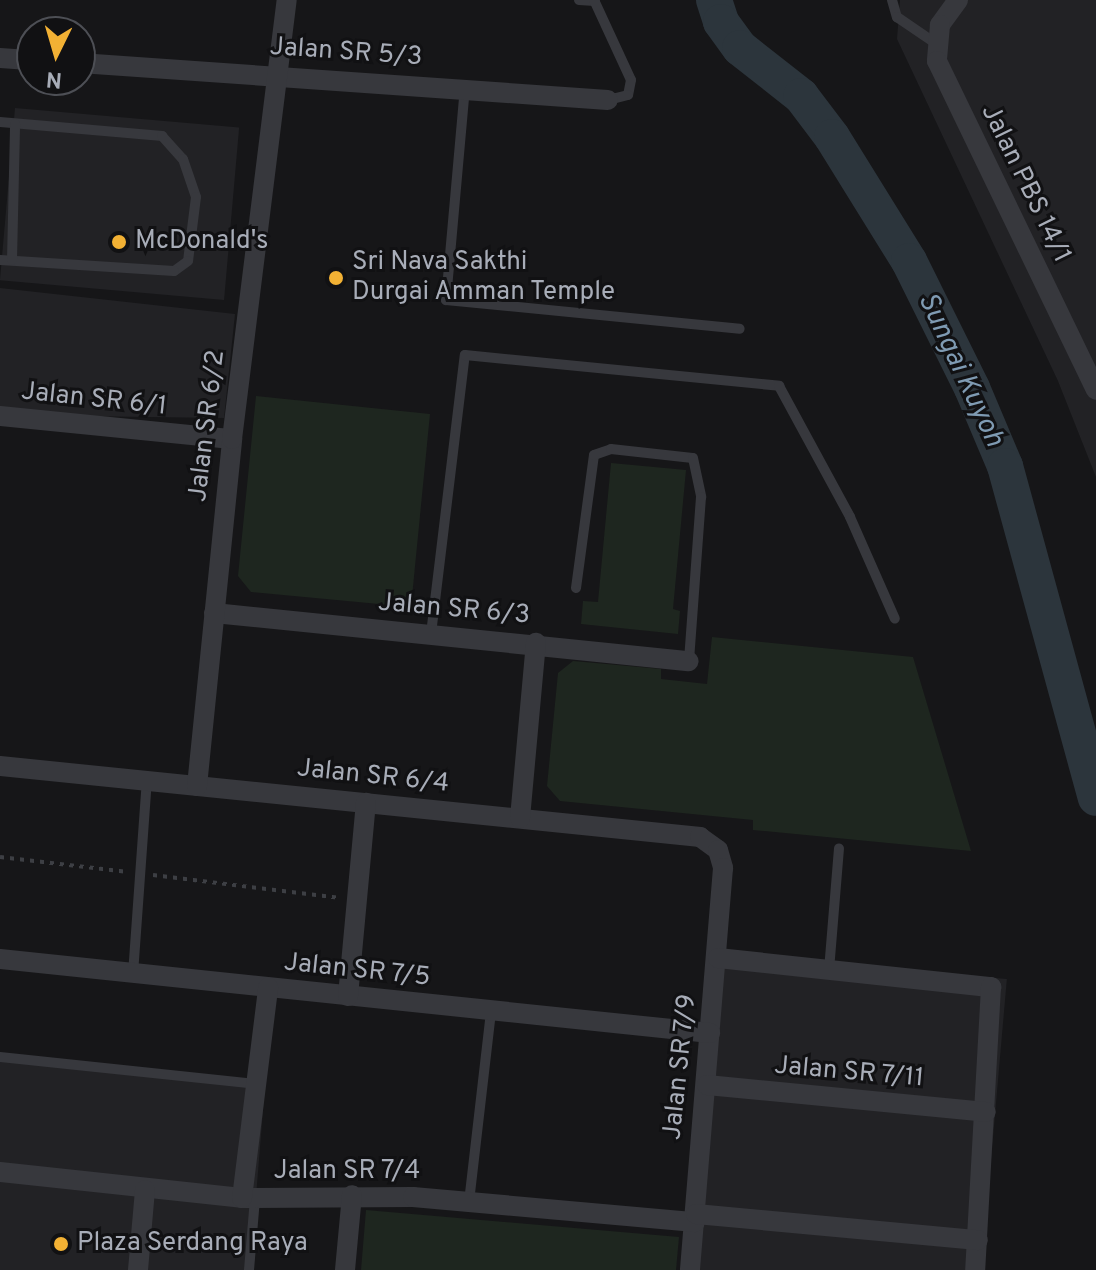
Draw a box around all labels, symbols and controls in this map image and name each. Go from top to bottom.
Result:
north arrow [16,16,96,96]
street label: Jalan SR 5/3 [269,32,423,74]
text: N [45,64,63,93]
street label: Jalan PBS 14/1 [973,100,1077,268]
place label: McDonald's [135,226,268,258]
marker: McDonald's [110,233,128,251]
place label: Sri Nava Sakthi Durgai Amman Temple [352,247,617,308]
marker: Sri Nava Sakthi Durgai Amman Temple [327,269,345,287]
water label: Sungai Kuyoh [910,287,1010,453]
street label: Jalan SR 6/2 [183,348,233,504]
street label: Jalan SR 6/1 [20,377,168,423]
street label: Jalan SR 6/3 [377,588,531,632]
street label: Jalan SR 6/4 [295,753,451,801]
street label: Jalan SR 7/5 [282,948,432,994]
street label: Jalan SR 7/9 [658,992,704,1142]
street label: Jalan SR 7/11 [772,1051,926,1095]
street label: Jalan SR 7/4 [273,1156,421,1188]
place label: Plaza Serdang Raya [77,1228,308,1260]
marker: Plaza Serdang Raya [52,1235,70,1253]

